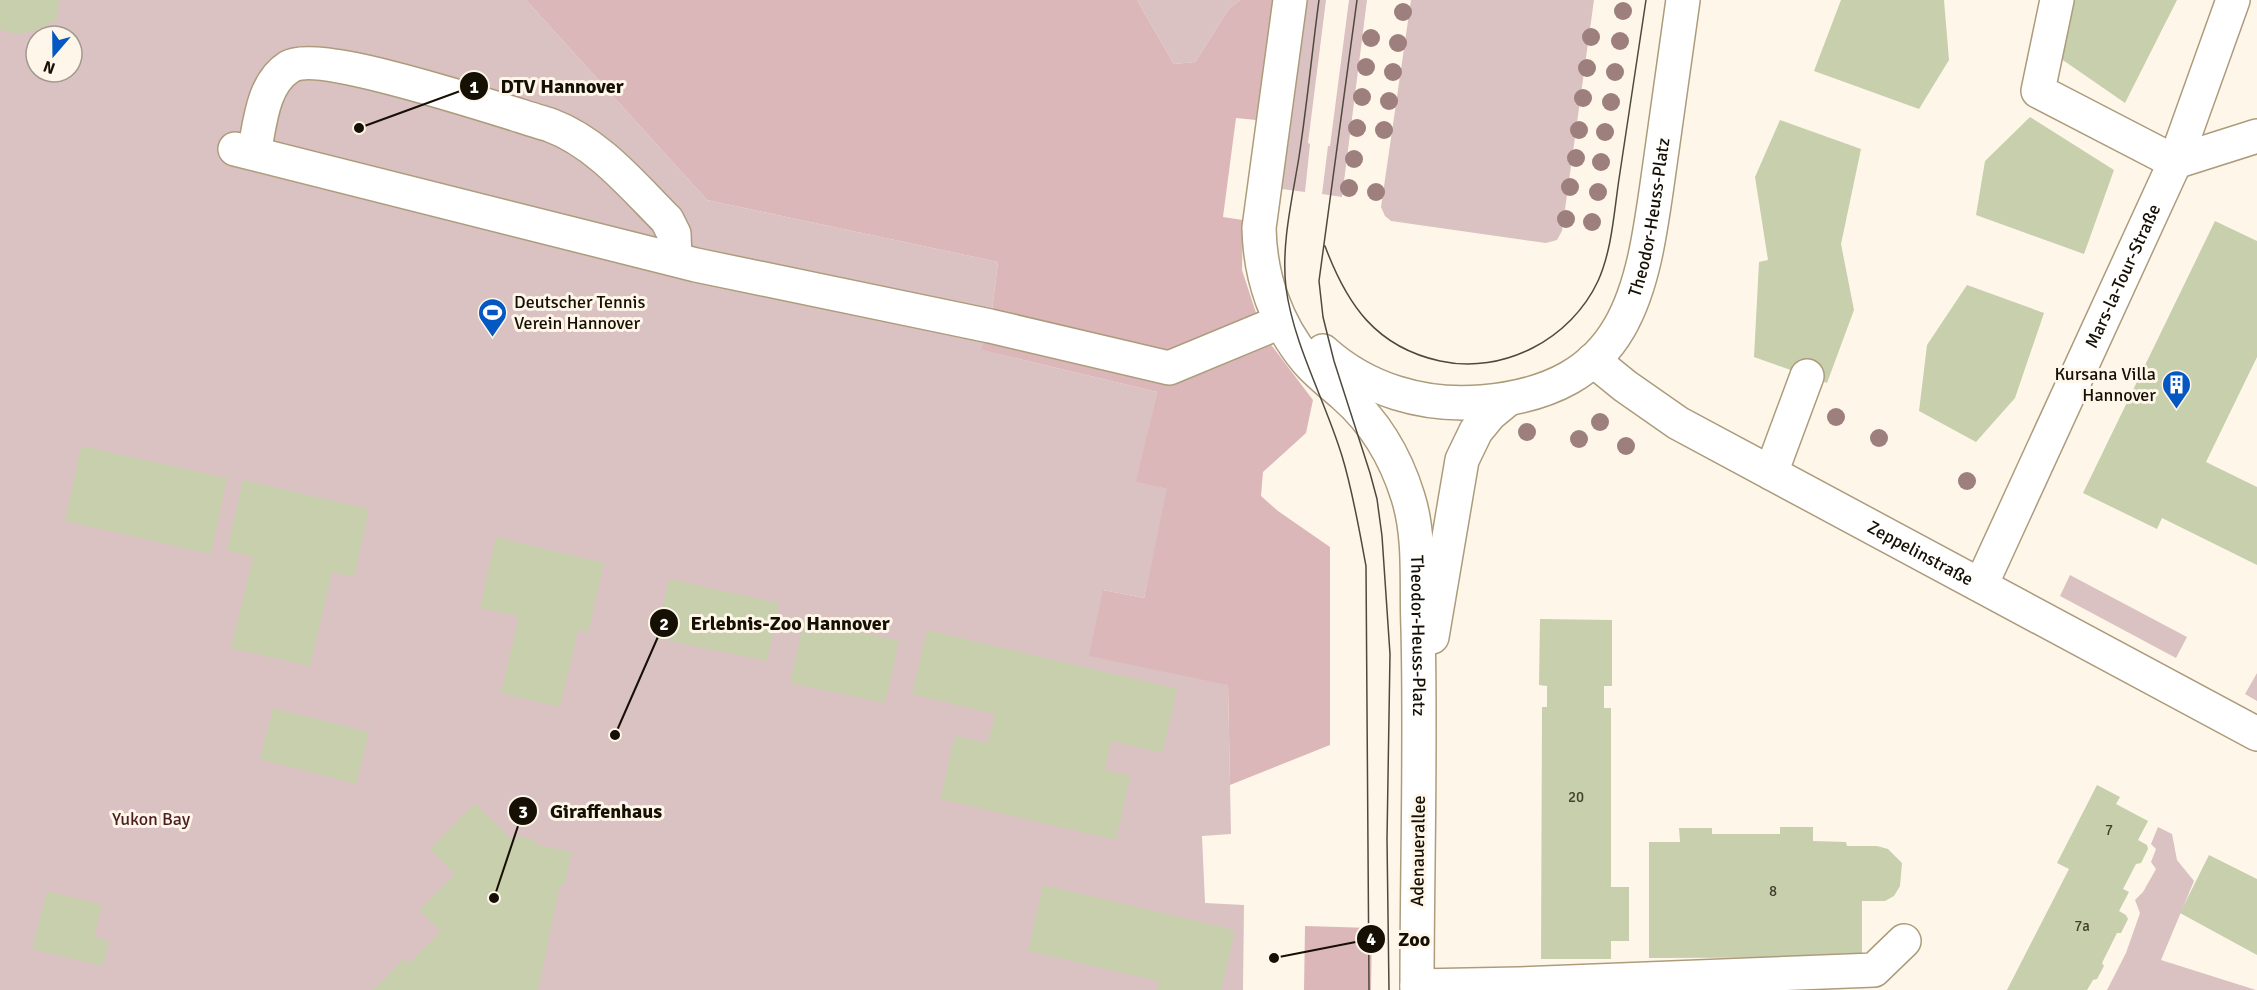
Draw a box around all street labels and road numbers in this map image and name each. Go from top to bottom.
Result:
street label: Theodor-Heuss-Platz [1623,136,1675,300]
street label: Mars-la-Tour-Straße [2080,200,2165,352]
street label: Zeppelinstraße [1864,516,1977,591]
street label: Theodor-Heuss-Platz [1406,555,1430,716]
street label: Adenauerallee [1406,795,1430,907]

